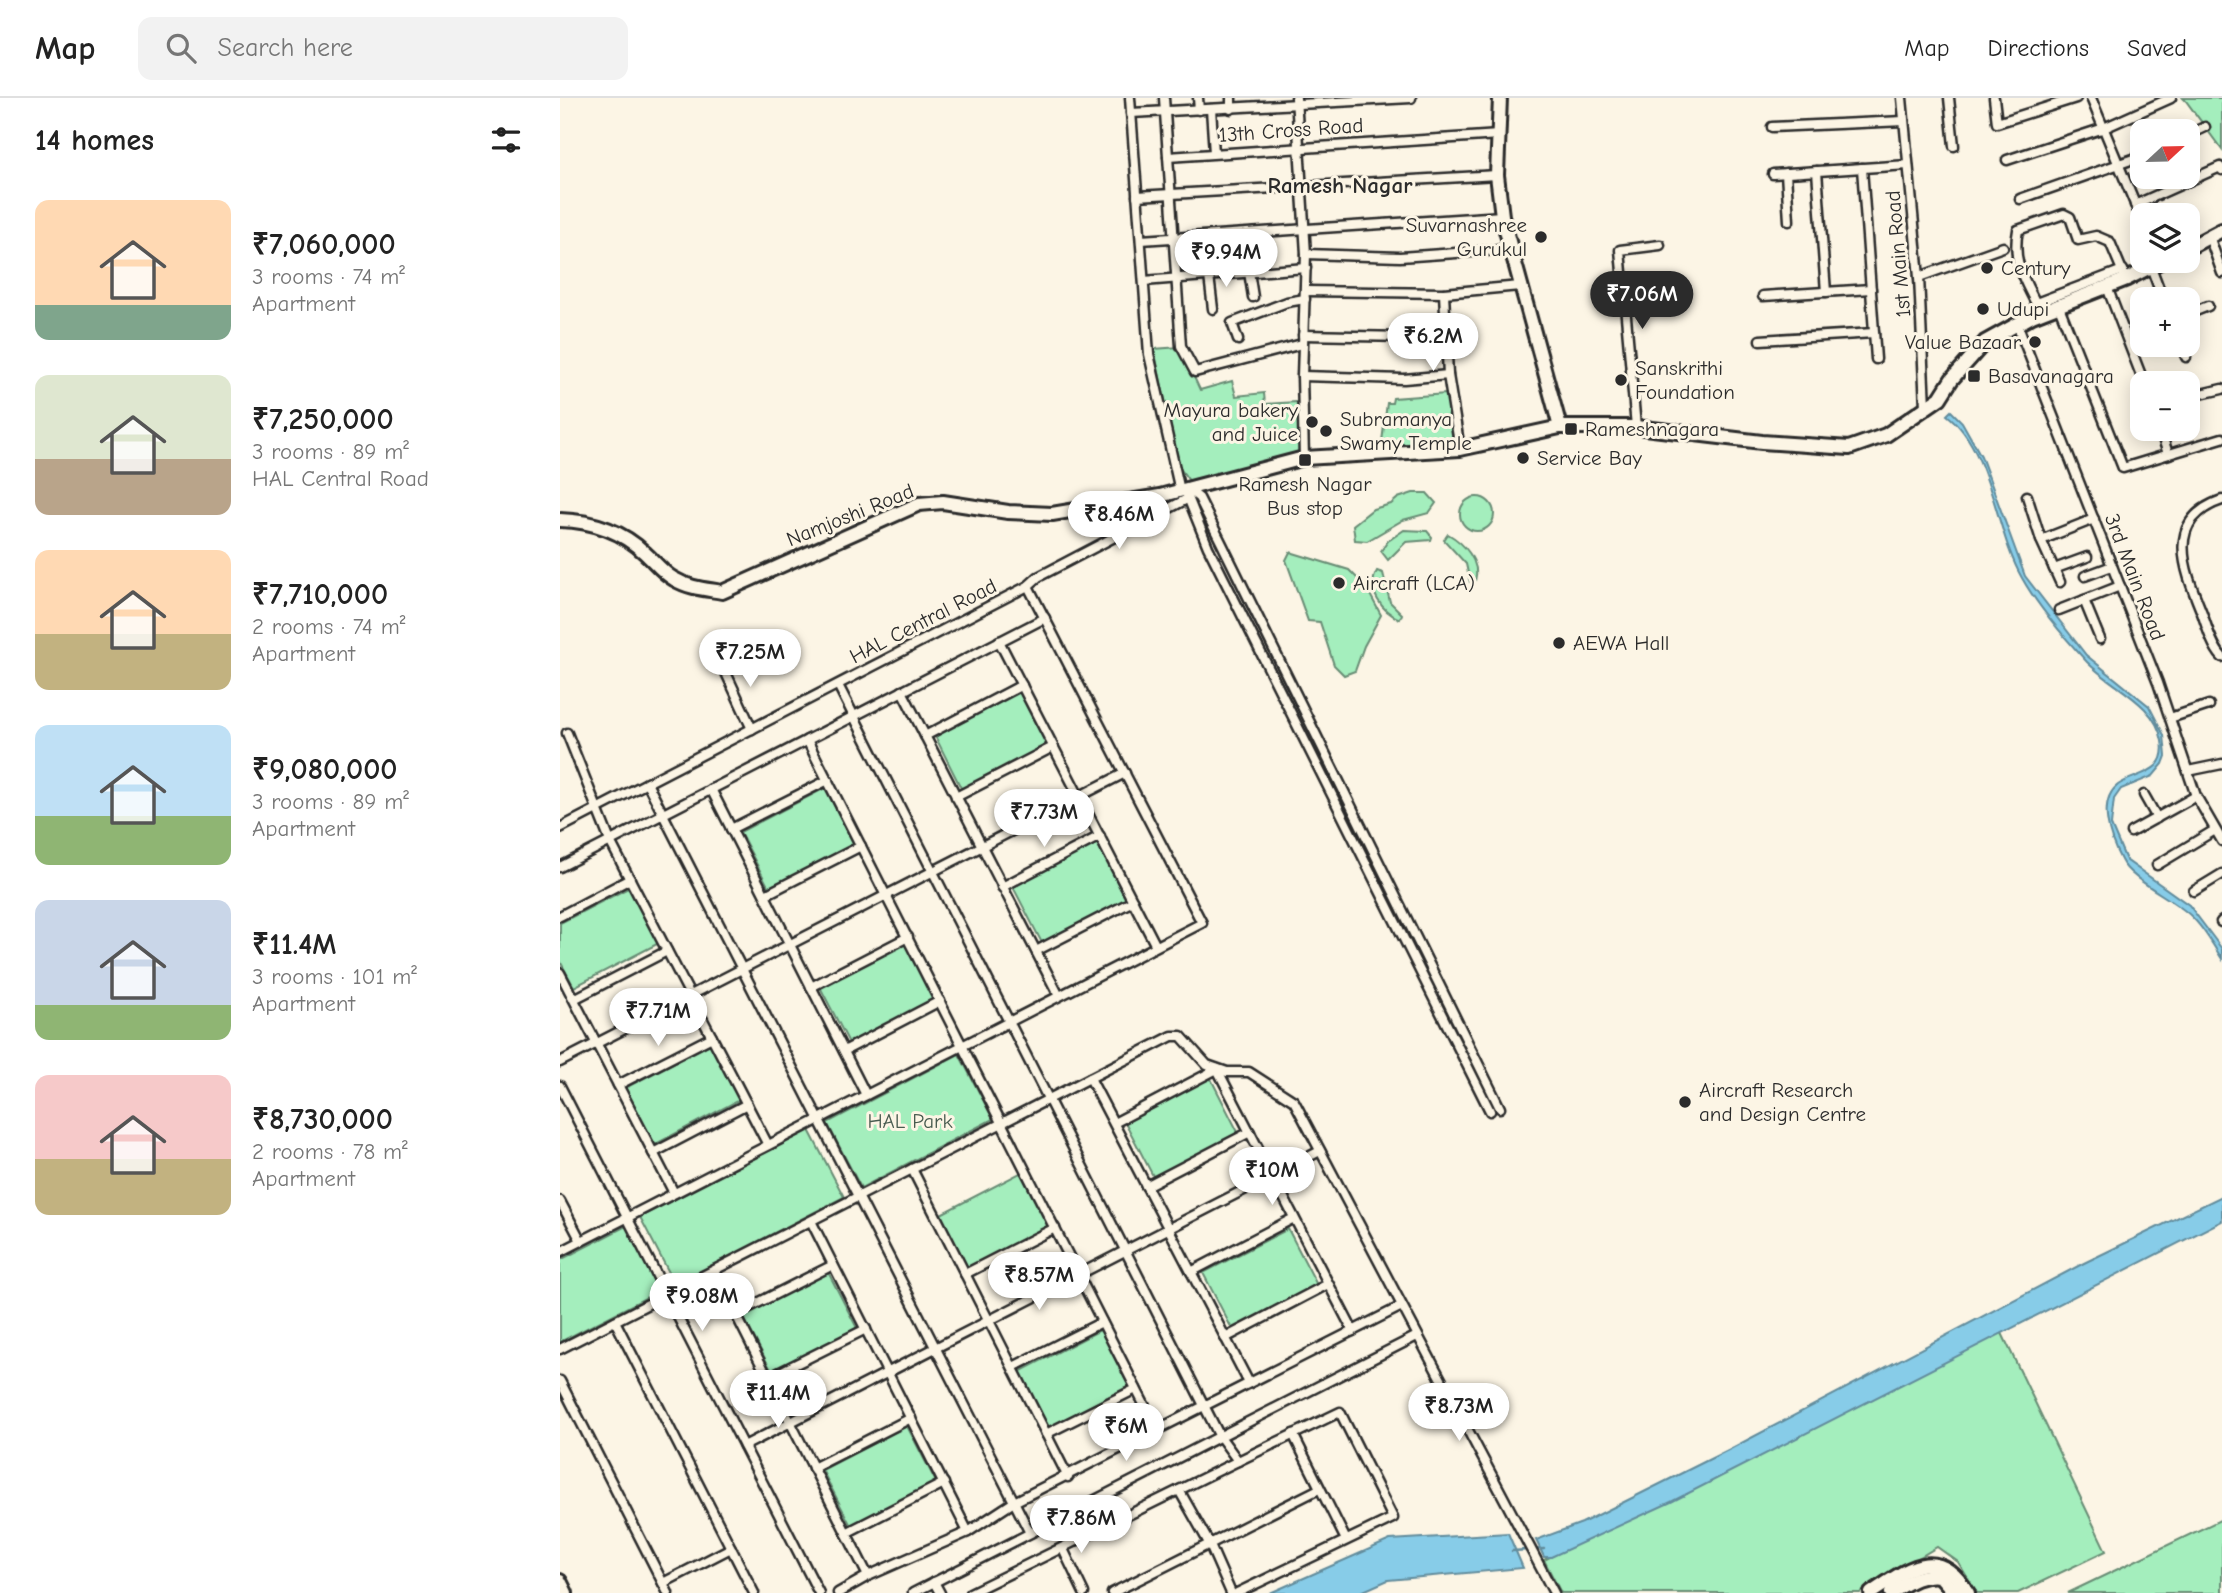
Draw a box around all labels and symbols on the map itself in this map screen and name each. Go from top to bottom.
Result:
street label: 13th Cross Road [1218,113,1364,147]
north arrow [2130,119,2200,189]
district label: Ramesh Nagar [1267,172,1413,199]
street label: 1st Main Road [1881,190,1915,318]
place label: Suvarnashree Gurukul [1406,213,1527,261]
marker: Suvarnashree Gurukul [1533,229,1549,245]
pin: ₹9.94M [1169,230,1283,289]
place label: Century [2001,256,2071,280]
marker: Century [1979,260,1995,276]
pin: ₹7.06M [1585,272,1699,331]
place label: Udupi [1997,297,2049,321]
marker: Udupi [1975,301,1991,317]
pin: ₹6.2M [1384,314,1482,373]
place label: Value Bazaar [1905,330,2022,354]
marker: Value Bazaar [2027,334,2043,350]
place label: Sanskrithi Foundation [1635,356,1735,404]
place label: Basavanagara [1988,364,2114,388]
marker: Basavanagara [1966,368,1982,384]
marker: Sanskrithi Foundation [1613,372,1629,388]
place label: Mayura bakery and Juice [1164,398,1299,446]
place label: Subramanya Swamy Temple [1340,407,1472,455]
marker: Mayura bakery and Juice [1304,414,1320,430]
place label: Rameshnagara [1585,417,1719,441]
marker: Rameshnagara [1563,421,1579,437]
marker: Subramanya Swamy Temple [1318,423,1334,439]
place label: Service Bay [1537,446,1643,470]
marker: Service Bay [1515,450,1531,466]
marker: Ramesh Nagar Bus stop [1297,452,1313,468]
place label: Ramesh Nagar Bus stop [1239,472,1372,520]
street label: Namjoshi Road [783,479,917,551]
pin: ₹8.46M [1062,491,1176,551]
street label: 3rd Main Road [2100,510,2170,644]
place label: Aircraft (LCA) [1353,571,1475,595]
street label: HAL Central Road [846,574,1000,668]
marker: Aircraft (LCA) [1331,575,1347,591]
pin: ₹7.25M [693,630,807,689]
place label: AEWA Hall [1573,631,1669,655]
marker: AEWA Hall [1551,635,1567,651]
pin: ₹7.73M [987,790,1101,849]
pin: ₹7.71M [601,988,715,1048]
place label: Aircraft Research and Design Centre [1699,1078,1866,1126]
marker: Aircraft Research and Design Centre [1677,1094,1693,1110]
park label: HAL Park [867,1109,953,1133]
pin: ₹10M [1231,1148,1313,1207]
pin: ₹8.57M [982,1252,1096,1312]
pin: ₹9.08M [645,1274,759,1333]
pin: ₹11.4M [721,1370,835,1430]
pin: ₹8.73M [1402,1384,1516,1443]
pin: ₹6M [1092,1404,1160,1463]
pin: ₹7.86M [1024,1496,1138,1555]

